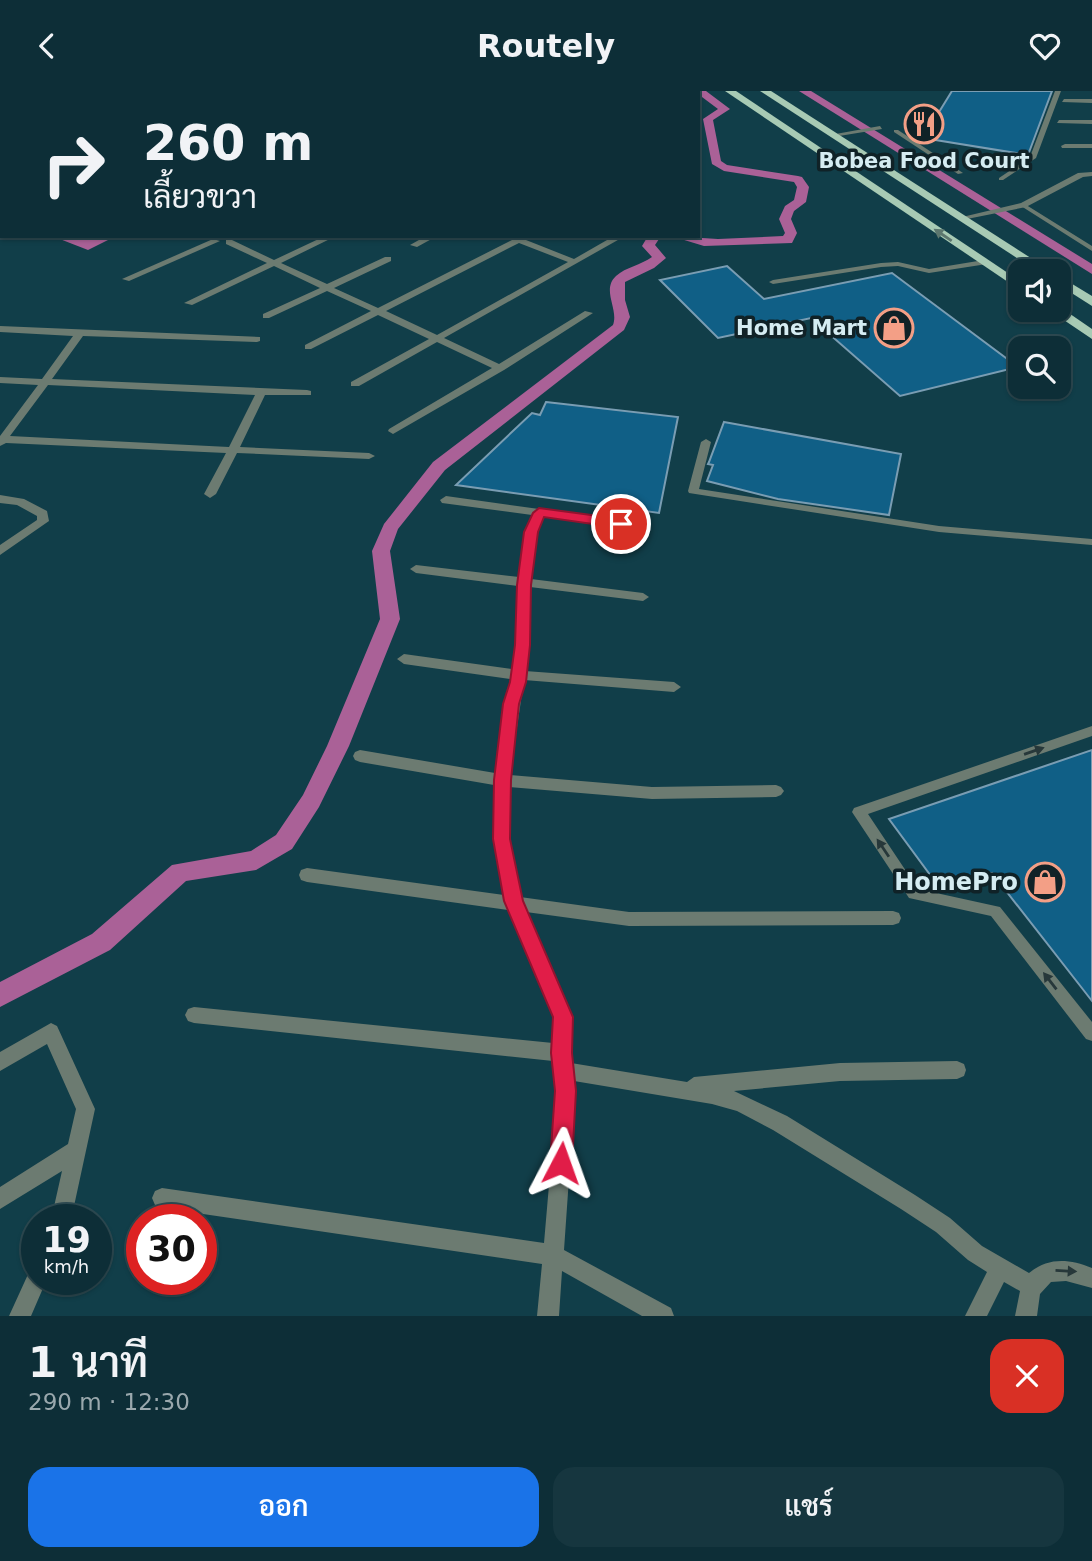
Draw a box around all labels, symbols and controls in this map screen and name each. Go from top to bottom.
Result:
icon: back [28,27,66,65]
text: Routely [477,27,615,65]
icon: heart [1026,27,1064,65]
restaurant icon: Bobea Food Court [903,103,945,145]
text: 260 m [143,115,313,172]
icon: right [28,119,119,210]
place label: Bobea Food Court [818,149,1030,173]
text: เลี้ยวขวา [143,178,257,216]
one-way arrow [933,228,953,241]
map controls [1008,259,1071,399]
button: sound [1008,259,1071,322]
shop icon: Home Mart [873,307,915,349]
place label: Home Mart [736,316,867,340]
button: search [1008,336,1071,399]
pin [591,494,651,554]
icon: arrive [602,505,640,543]
one-way arrow [1023,745,1044,756]
one-way arrow [877,838,890,857]
shop icon: HomePro [1024,861,1066,903]
place label: HomePro [894,868,1018,896]
one-way arrow [1042,972,1057,990]
position arrow [524,1126,598,1200]
speed limit sign: 30 [126,1204,217,1295]
text: 19 [42,1220,91,1260]
text: km/h [44,1256,89,1277]
one-way arrow [1055,1266,1077,1277]
text: 1 นาที [28,1338,148,1387]
button: close [990,1339,1064,1413]
text: 290 m · 12:30 [28,1389,190,1415]
button: ออก [28,1467,539,1547]
button: แชร์ [553,1467,1064,1547]

